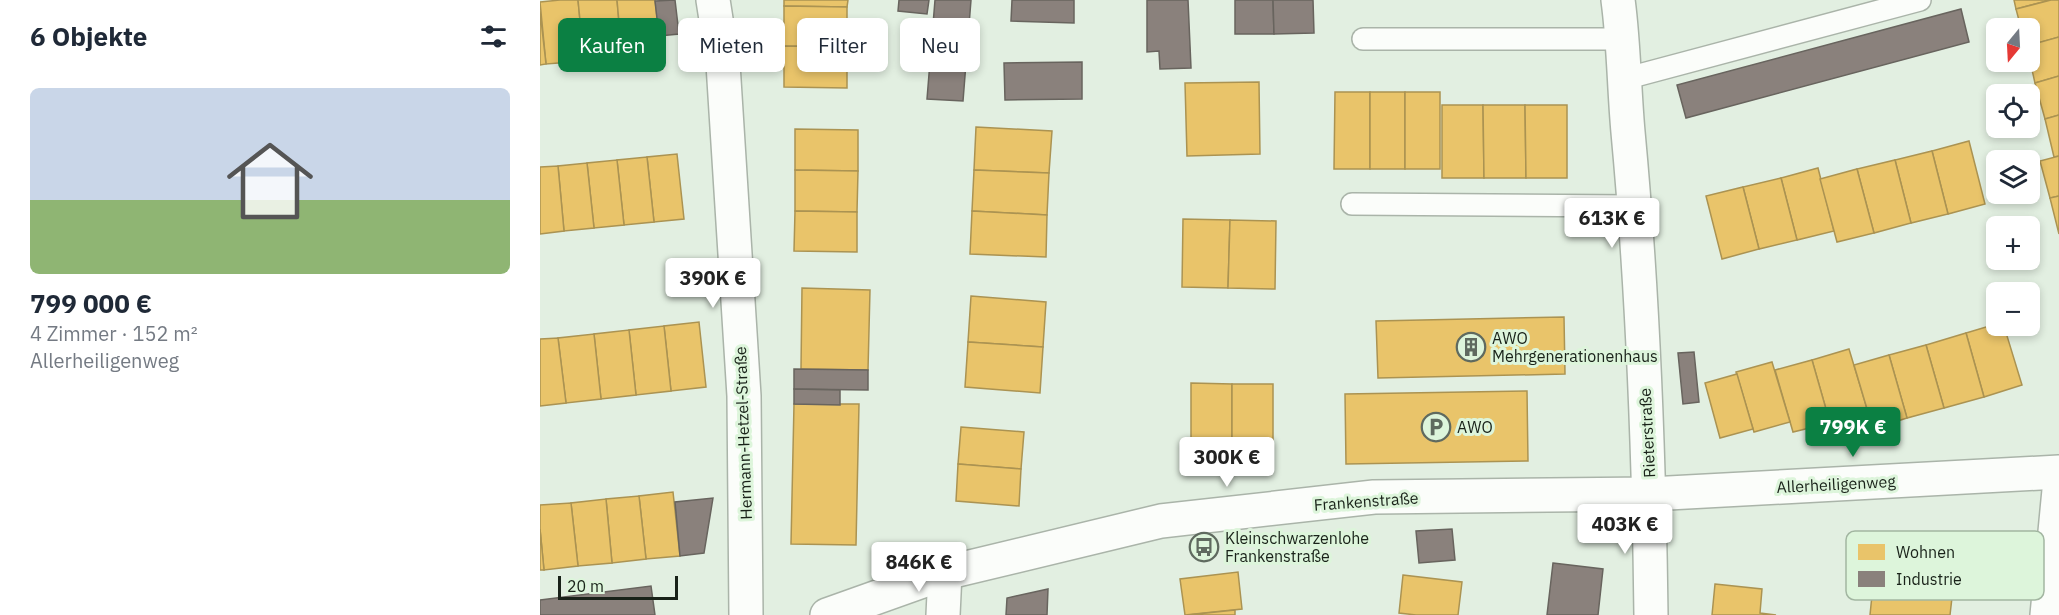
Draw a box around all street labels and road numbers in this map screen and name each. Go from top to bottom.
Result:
street label: Hermann-Hetzel-Straße [730,346,756,520]
street label: Rieterstraße [1635,387,1659,478]
street label: Allerheiligenweg [1776,471,1897,497]
street label: Frankenstraße [1313,487,1419,515]

